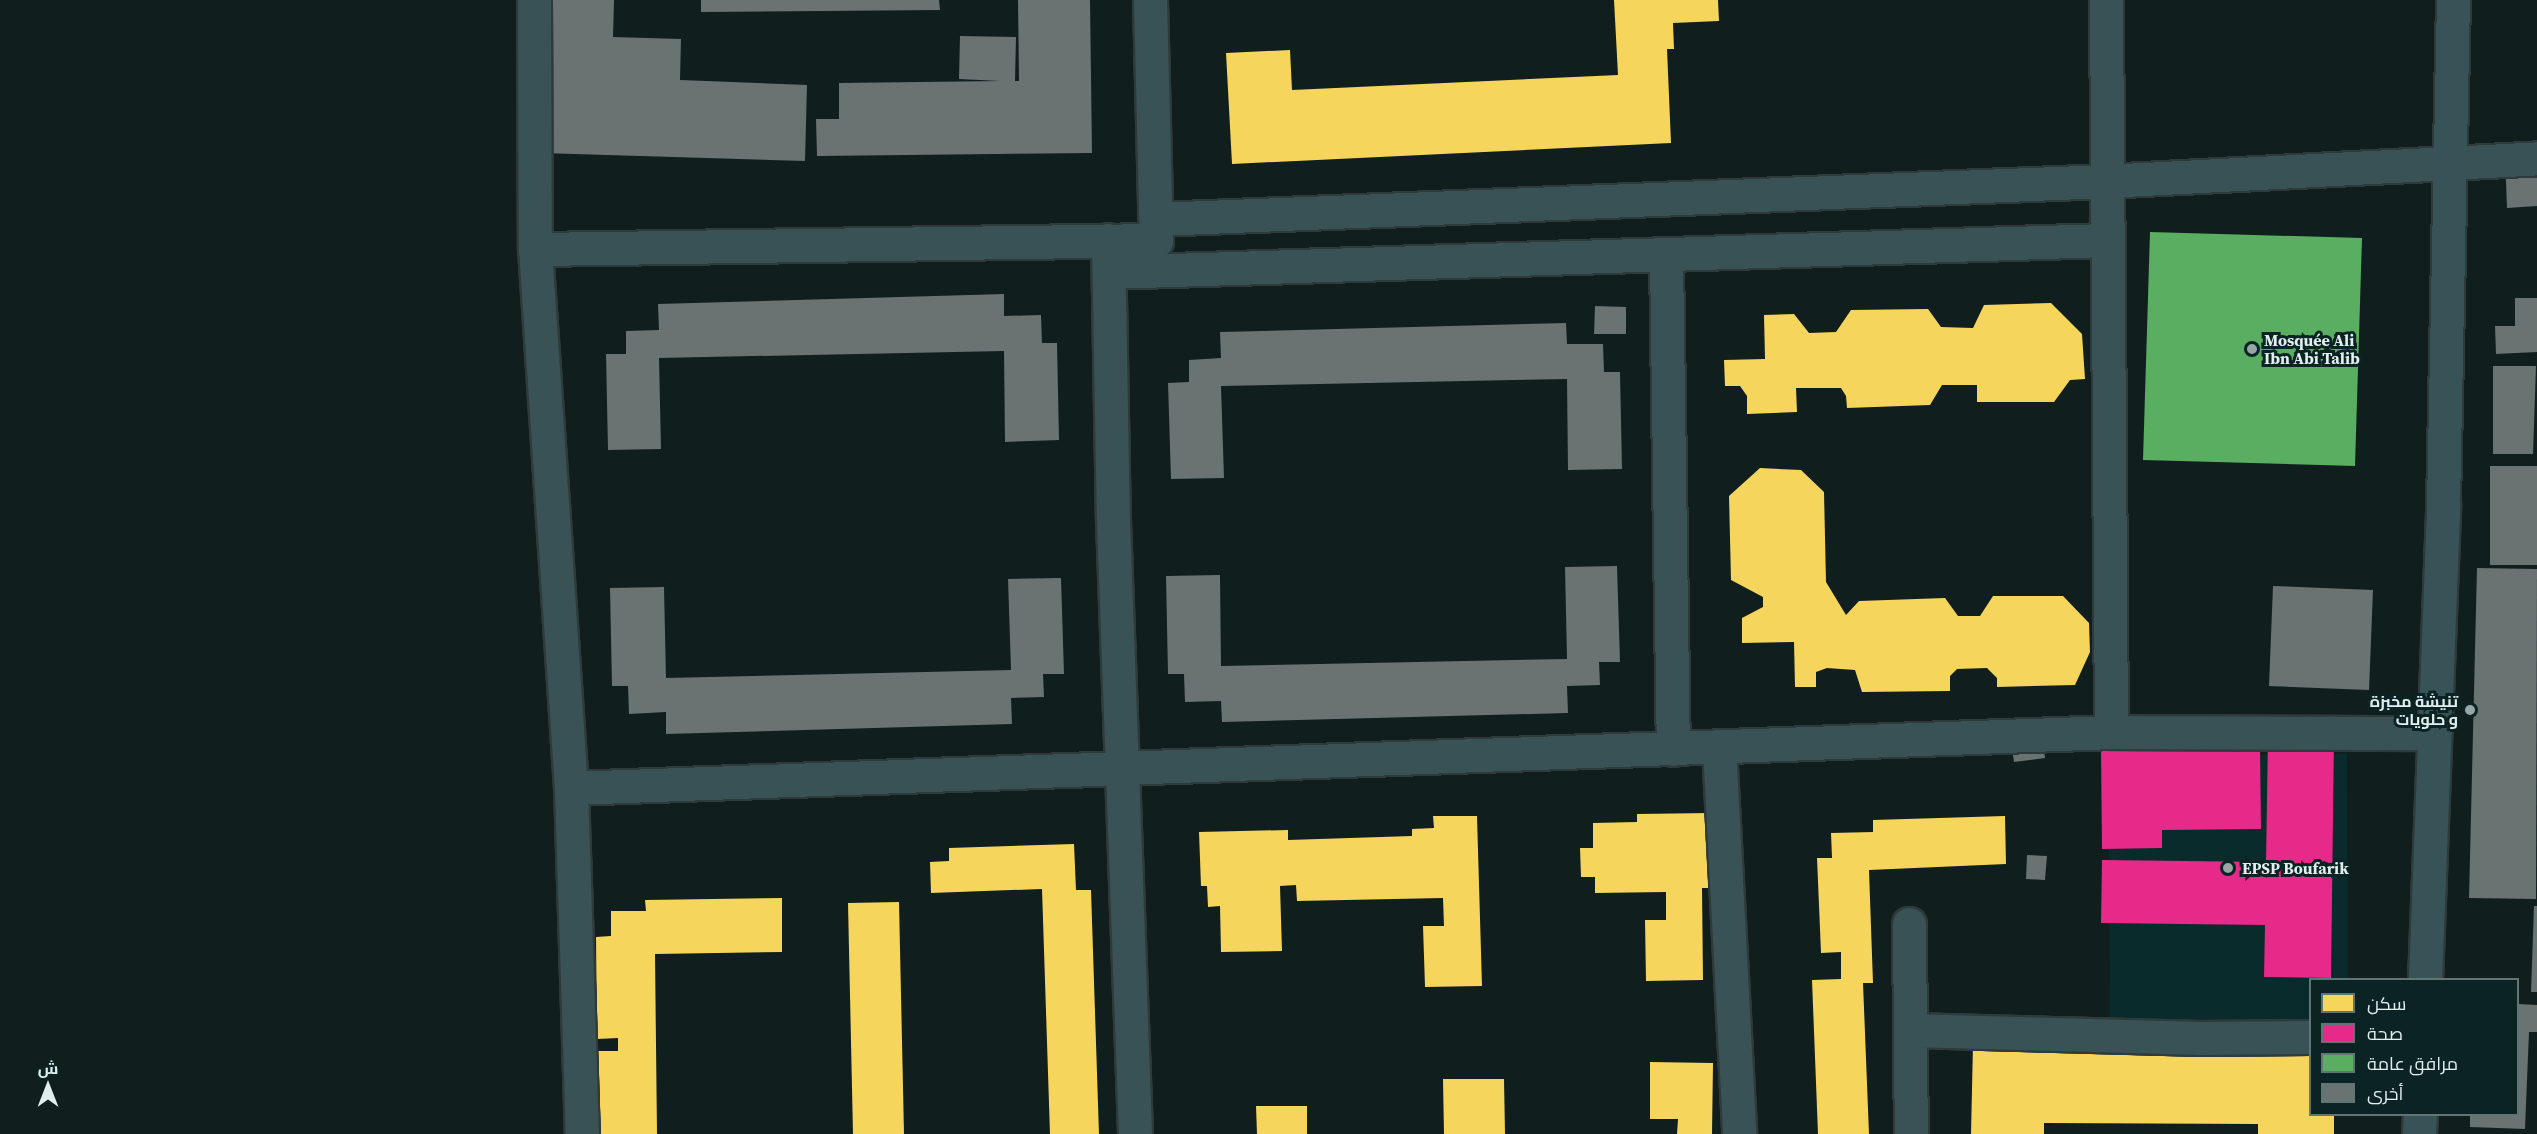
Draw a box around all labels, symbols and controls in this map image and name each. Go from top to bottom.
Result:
place label: Mosquée Ali Ibn Abi Talib [2264,330,2360,368]
marker: Mosquée Ali Ibn Abi Talib [2245,342,2259,356]
place label: تنيشة مخبزة و حلويات [2370,691,2458,729]
marker: تنيشة مخبزة و حلويات [2463,703,2477,717]
place label: EPSP Boufarik [2242,858,2349,878]
marker: EPSP Boufarik [2219,859,2237,877]
legend [2309,978,2519,1116]
text: سكن [2367,991,2406,1016]
text: صحة [2367,1021,2403,1046]
text: مرافق عامة [2367,1051,2458,1076]
north arrow [18,1056,78,1116]
text: ش [38,1057,58,1079]
text: أخرى [2367,1081,2403,1106]

